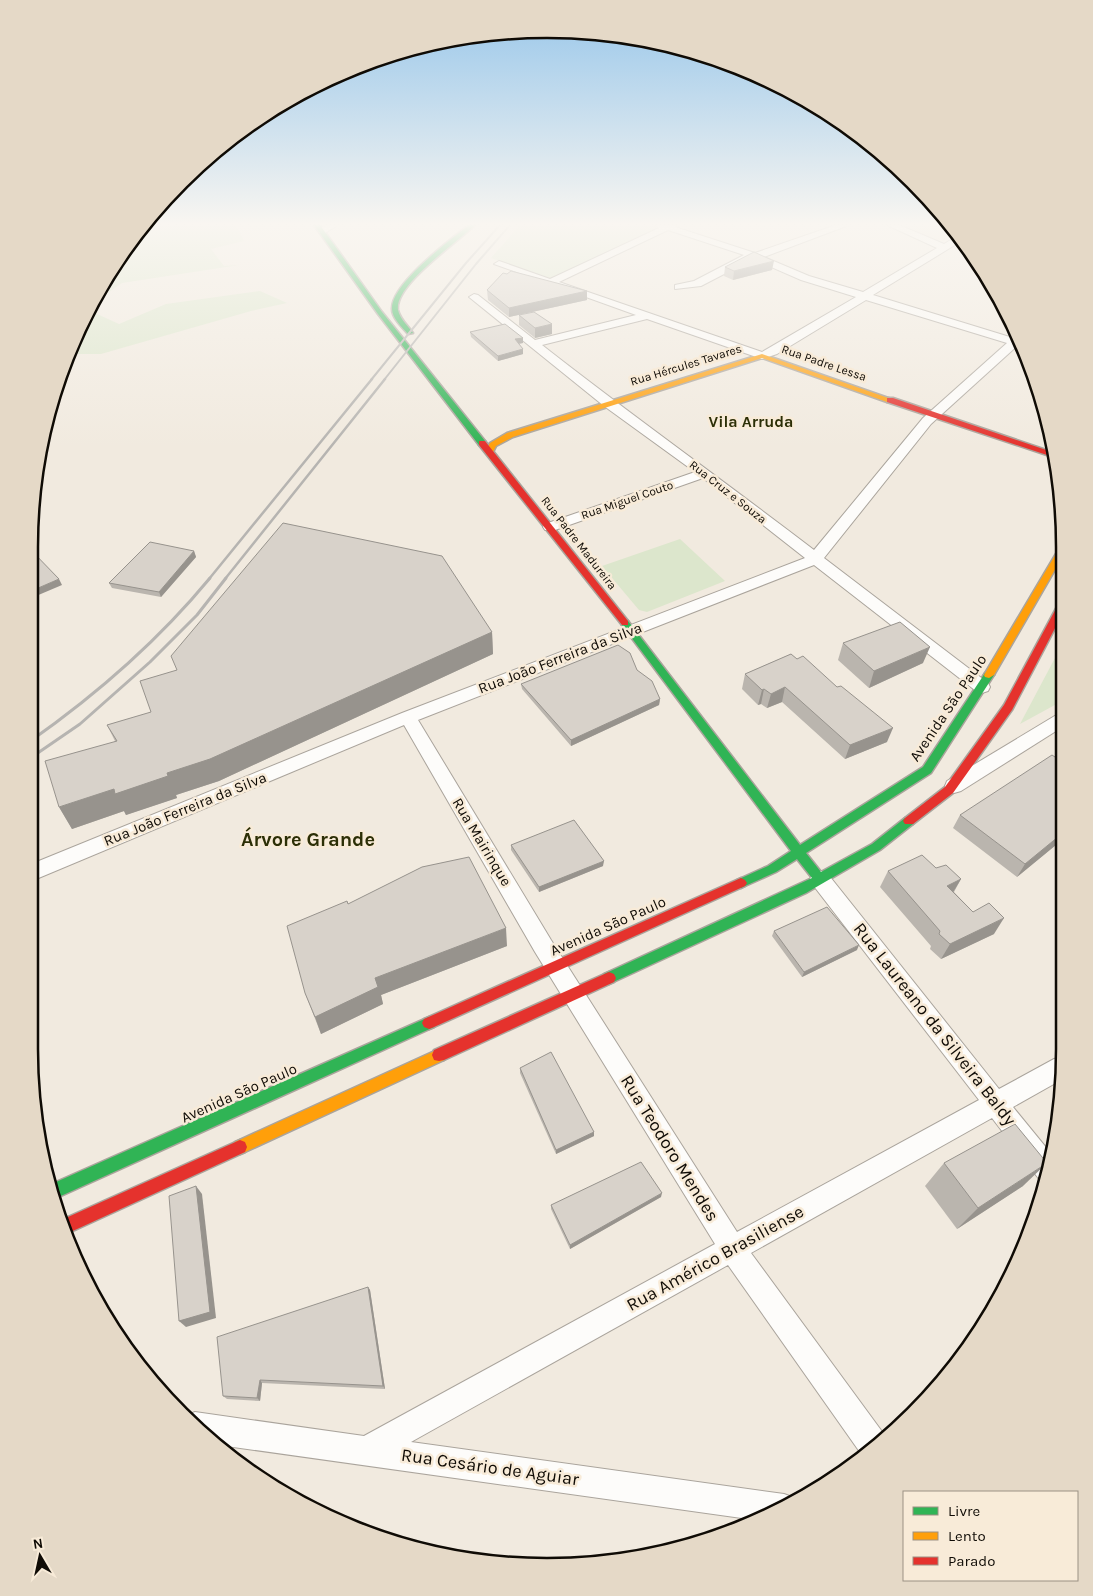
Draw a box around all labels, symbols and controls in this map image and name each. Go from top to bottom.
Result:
street label: Rua Hércules Tavares [629,341,743,389]
street label: Rua Padre Lessa [780,342,868,384]
district label: Vila Arruda [709,412,793,431]
street label: Rua Cruz e Souza [687,458,769,526]
street label: Rua Miguel Couto [579,478,675,522]
street label: Rua Padre Madureira [538,494,620,592]
street label: Rua João Ferreira da Silva [476,618,644,698]
street label: Avenida São Paulo [906,651,990,765]
street label: Rua João Ferreira da Silva [101,768,269,850]
street label: Rua Mairinque [449,794,515,890]
district label: Árvore Grande [241,826,375,851]
street label: Avenida São Paulo [547,892,669,960]
street label: Rua Laureano da Silveira Baldy [849,918,1022,1130]
street label: Avenida São Paulo [178,1059,300,1127]
street label: Rua Teodoro Mendes [616,1071,724,1225]
street label: Rua Américo Brasiliense [622,1200,808,1316]
street label: Rua Cesário de Aguiar [400,1444,581,1490]
legend [903,1491,1078,1581]
text: Livre [948,1502,980,1520]
text: Lento [948,1527,986,1545]
north arrow [15,1531,65,1581]
text: N [32,1534,44,1553]
text: Parado [948,1552,995,1570]

